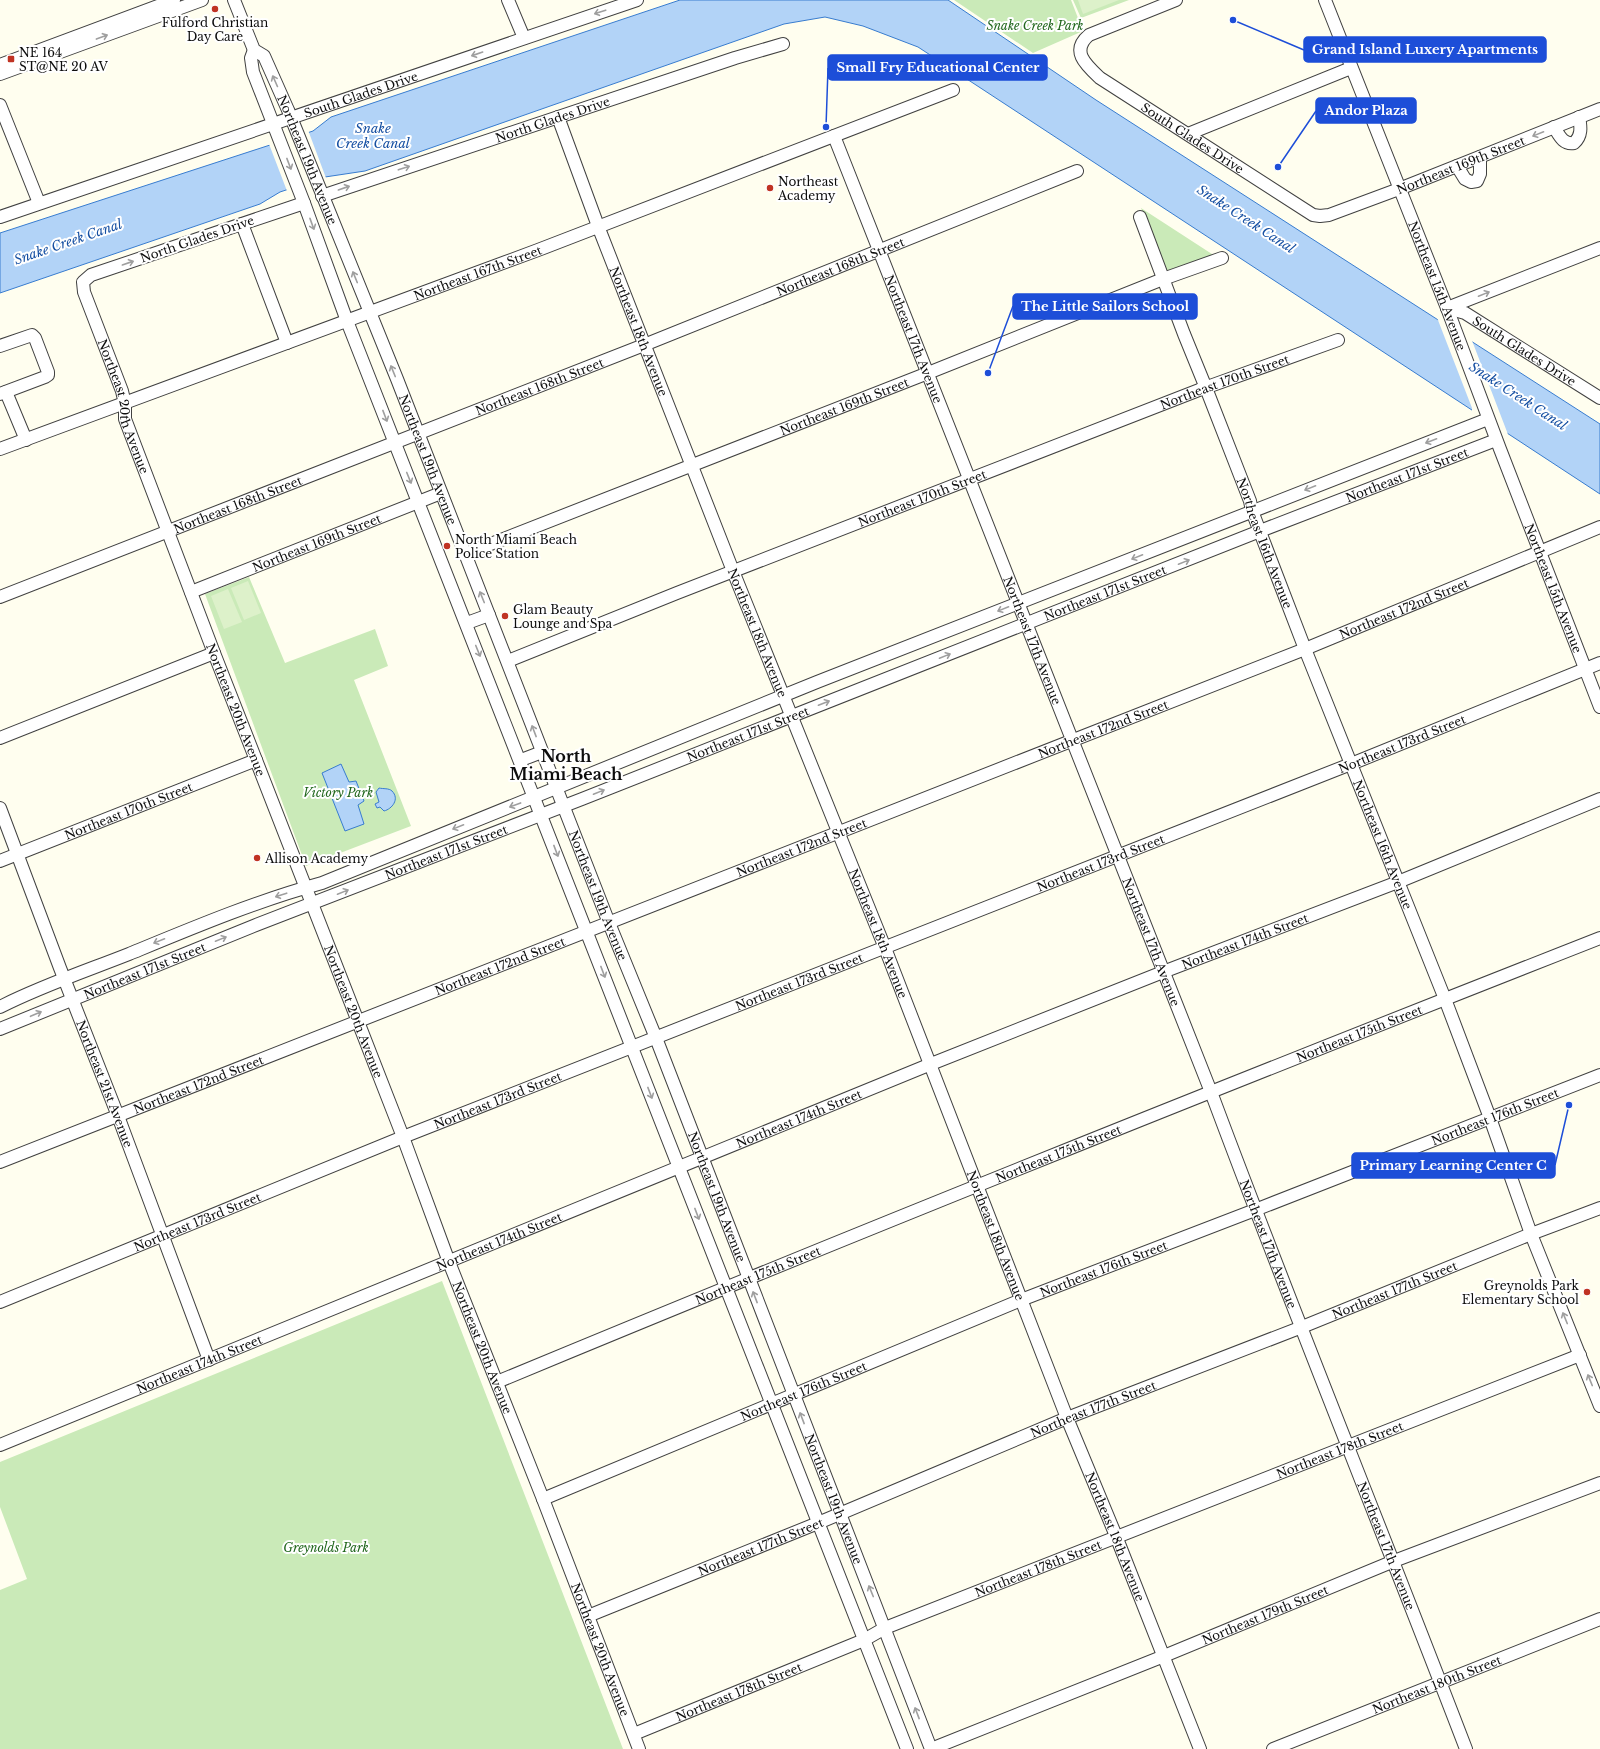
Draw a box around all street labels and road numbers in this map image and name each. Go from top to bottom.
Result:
street label: South Glades Drive [302,68,420,120]
street label: Northeast 19th Avenue [275,92,341,227]
street label: North Glades Drive [493,93,612,145]
street label: South Glades Drive [1139,99,1247,176]
street label: Northeast 169th Street [1394,132,1527,197]
street label: North Glades Drive [138,212,256,266]
street label: Northeast 15th Avenue [1406,219,1470,352]
street label: Northeast 168th Street [774,234,907,299]
street label: Northeast 167th Street [411,242,544,303]
street label: Northeast 18th Avenue [607,264,671,398]
street label: Northeast 17th Avenue [882,272,946,405]
street label: South Glades Drive [1470,312,1579,389]
street label: Northeast 20th Avenue [95,337,153,476]
street label: Northeast 170th Street [1158,351,1291,412]
street label: Northeast 168th Street [473,354,606,418]
street label: Northeast 169th Street [777,374,911,438]
street label: Northeast 19th Avenue [396,392,460,527]
street label: Northeast 171st Street [1343,444,1470,505]
street label: Northeast 170th Street [856,466,989,529]
street label: Northeast 168th Street [171,472,304,536]
street label: Northeast 16th Avenue [1234,475,1296,610]
street label: Northeast 169th Street [250,510,383,575]
street label: Northeast 15th Avenue [1522,521,1586,655]
street label: Northeast 171st Street [1042,561,1169,623]
street label: Northeast 18th Avenue [725,566,791,700]
street label: Northeast 17th Avenue [1001,574,1065,707]
street label: Northeast 172nd Street [1337,575,1471,642]
street label: Northeast 20th Avenue [203,641,269,778]
street label: Northeast 172nd Street [1036,696,1171,761]
street label: Northeast 171st Street [684,702,811,764]
street label: Northeast 173rd Street [1336,711,1468,776]
street label: Northeast 16th Avenue [1350,777,1416,912]
street label: Northeast 170th Street [62,778,195,842]
street label: Northeast 172nd Street [734,814,869,879]
street label: Northeast 171st Street [383,821,510,882]
street label: Northeast 19th Avenue [566,828,631,963]
street label: Northeast 173rd Street [1034,831,1167,894]
street label: Northeast 18th Avenue [846,866,911,1000]
street label: Northeast 17th Avenue [1120,875,1184,1008]
street label: Northeast 174th Street [1179,910,1311,972]
street label: Northeast 172nd Street [433,933,567,998]
street label: Northeast 171st Street [81,939,208,1002]
street label: Northeast 20th Avenue [321,943,387,1080]
street label: Northeast 173rd Street [733,949,865,1013]
street label: Northeast 175th Street [1294,1001,1425,1065]
street label: Northeast 21st Avenue [74,1018,137,1149]
street label: Northeast 172nd Street [131,1052,266,1116]
street label: Northeast 173rd Street [431,1068,564,1132]
street label: Northeast 176th Street [1429,1084,1561,1148]
street label: Northeast 174th Street [734,1086,864,1151]
street label: Northeast 175th Street [993,1121,1124,1185]
street label: Northeast 19th Avenue [685,1129,749,1264]
street label: Northeast 18th Avenue [964,1168,1028,1302]
street label: Northeast 17th Avenue [1237,1177,1300,1310]
street label: Northeast 173rd Street [131,1188,263,1254]
street label: Northeast 174th Street [434,1208,564,1273]
street label: Northeast 176th Street [1037,1237,1170,1300]
street label: Northeast 175th Street [693,1242,823,1307]
street label: Northeast 177th Street [1330,1257,1460,1322]
street label: Northeast 20th Avenue [450,1279,516,1416]
street label: Northeast 174th Street [134,1331,264,1396]
street label: Northeast 176th Street [738,1357,869,1424]
street label: Northeast 177th Street [1028,1377,1158,1440]
street label: Northeast 178th Street [1274,1418,1406,1481]
street label: Northeast 19th Avenue [802,1432,866,1566]
street label: Northeast 18th Avenue [1083,1470,1148,1603]
street label: Northeast 17th Avenue [1355,1479,1419,1612]
street label: Northeast 177th Street [696,1514,826,1578]
street label: Northeast 178th Street [972,1536,1104,1600]
street label: Northeast 20th Avenue [568,1581,633,1718]
street label: Northeast 179th Street [1199,1581,1331,1647]
street label: Northeast 180th Street [1370,1651,1504,1716]
street label: Northeast 178th Street [673,1659,804,1724]

